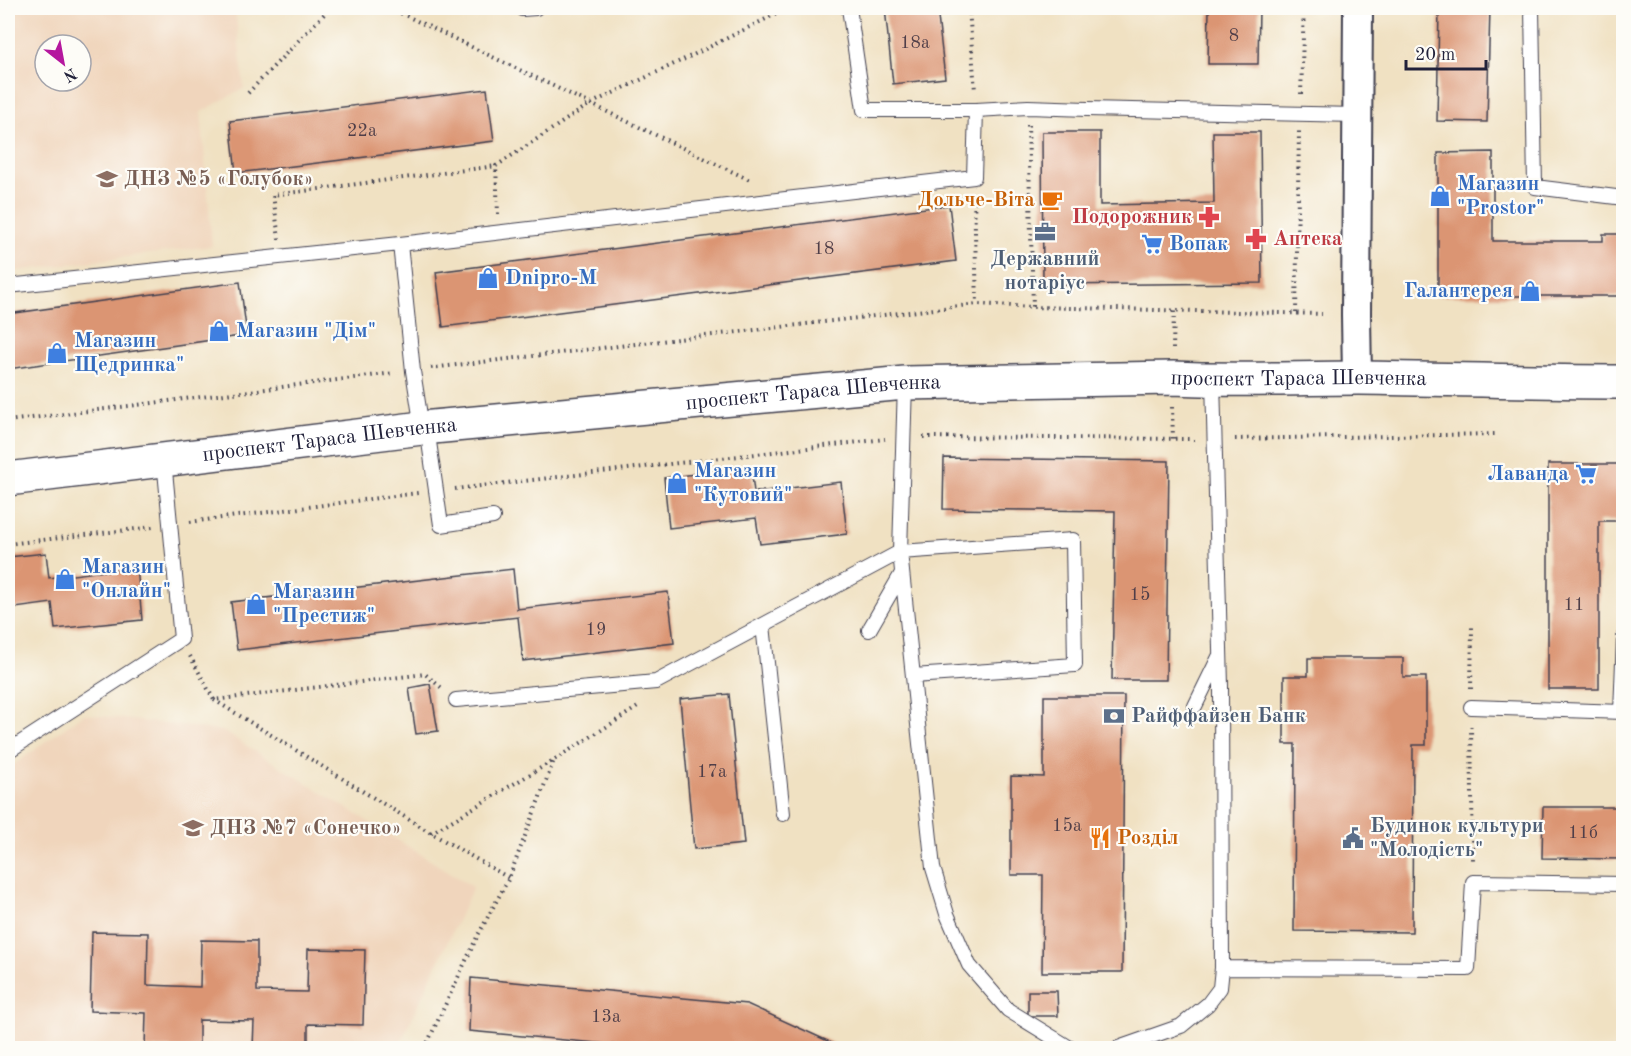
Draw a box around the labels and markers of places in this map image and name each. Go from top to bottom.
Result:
school or university icon: ДНЗ №5 «Голубок» [95,167,119,191]
place label: ДНЗ №5 «Голубок» [124,169,314,190]
place label: Магазин "Prostor" [1457,174,1544,219]
shop icon: Магазин "Prostor" [1428,184,1452,208]
cafe icon: Дольче-Віта [1040,188,1064,212]
place label: Дольче-Віта [918,190,1035,211]
pharmacy icon: Подорожник [1197,205,1221,229]
place label: Подорожник [1072,207,1192,228]
office icon: Державний нотаріус [1033,220,1057,244]
pharmacy icon: Аптека [1244,227,1268,251]
place label: Аптека [1273,229,1343,250]
supermarket icon: Вопак [1140,232,1164,256]
place label: Вопак [1169,234,1228,255]
place label: Державний нотаріус [990,249,1100,294]
shop icon: Dnipro-M [476,266,500,290]
place label: Dnipro-M [505,268,597,289]
shop icon: Галантерея [1518,279,1542,303]
place label: Галантерея [1404,281,1513,302]
shop icon: Магазин "Дім" [207,319,231,343]
place label: Магазин "Дім" [236,321,376,342]
place label: Магазин Щедринка" [74,331,184,376]
shop icon: Магазин Щедринка" [45,341,69,365]
place label: Магазин "Кутовий" [694,461,792,506]
supermarket icon: Лаванда [1574,462,1598,486]
place label: Лаванда [1487,464,1569,485]
shop icon: Магазин "Кутовий" [665,471,689,495]
place label: Магазин "Онлайн" [82,557,171,602]
shop icon: Магазин "Онлайн" [53,567,77,591]
place label: Магазин "Престиж" [273,582,375,627]
shop icon: Магазин "Престиж" [244,592,268,616]
bank icon: Райффайзен Банк [1102,704,1126,728]
place label: Райффайзен Банк [1131,706,1306,727]
school or university icon: ДНЗ №7 «Сонечко» [181,816,205,840]
place label: Будинок культури "Молодість" [1370,816,1544,861]
place label: ДНЗ №7 «Сонечко» [210,818,402,839]
restaurant icon: Розділ [1088,826,1112,850]
public building icon: Будинок культури "Молодість" [1341,826,1365,850]
place label: Розділ [1117,828,1179,849]

